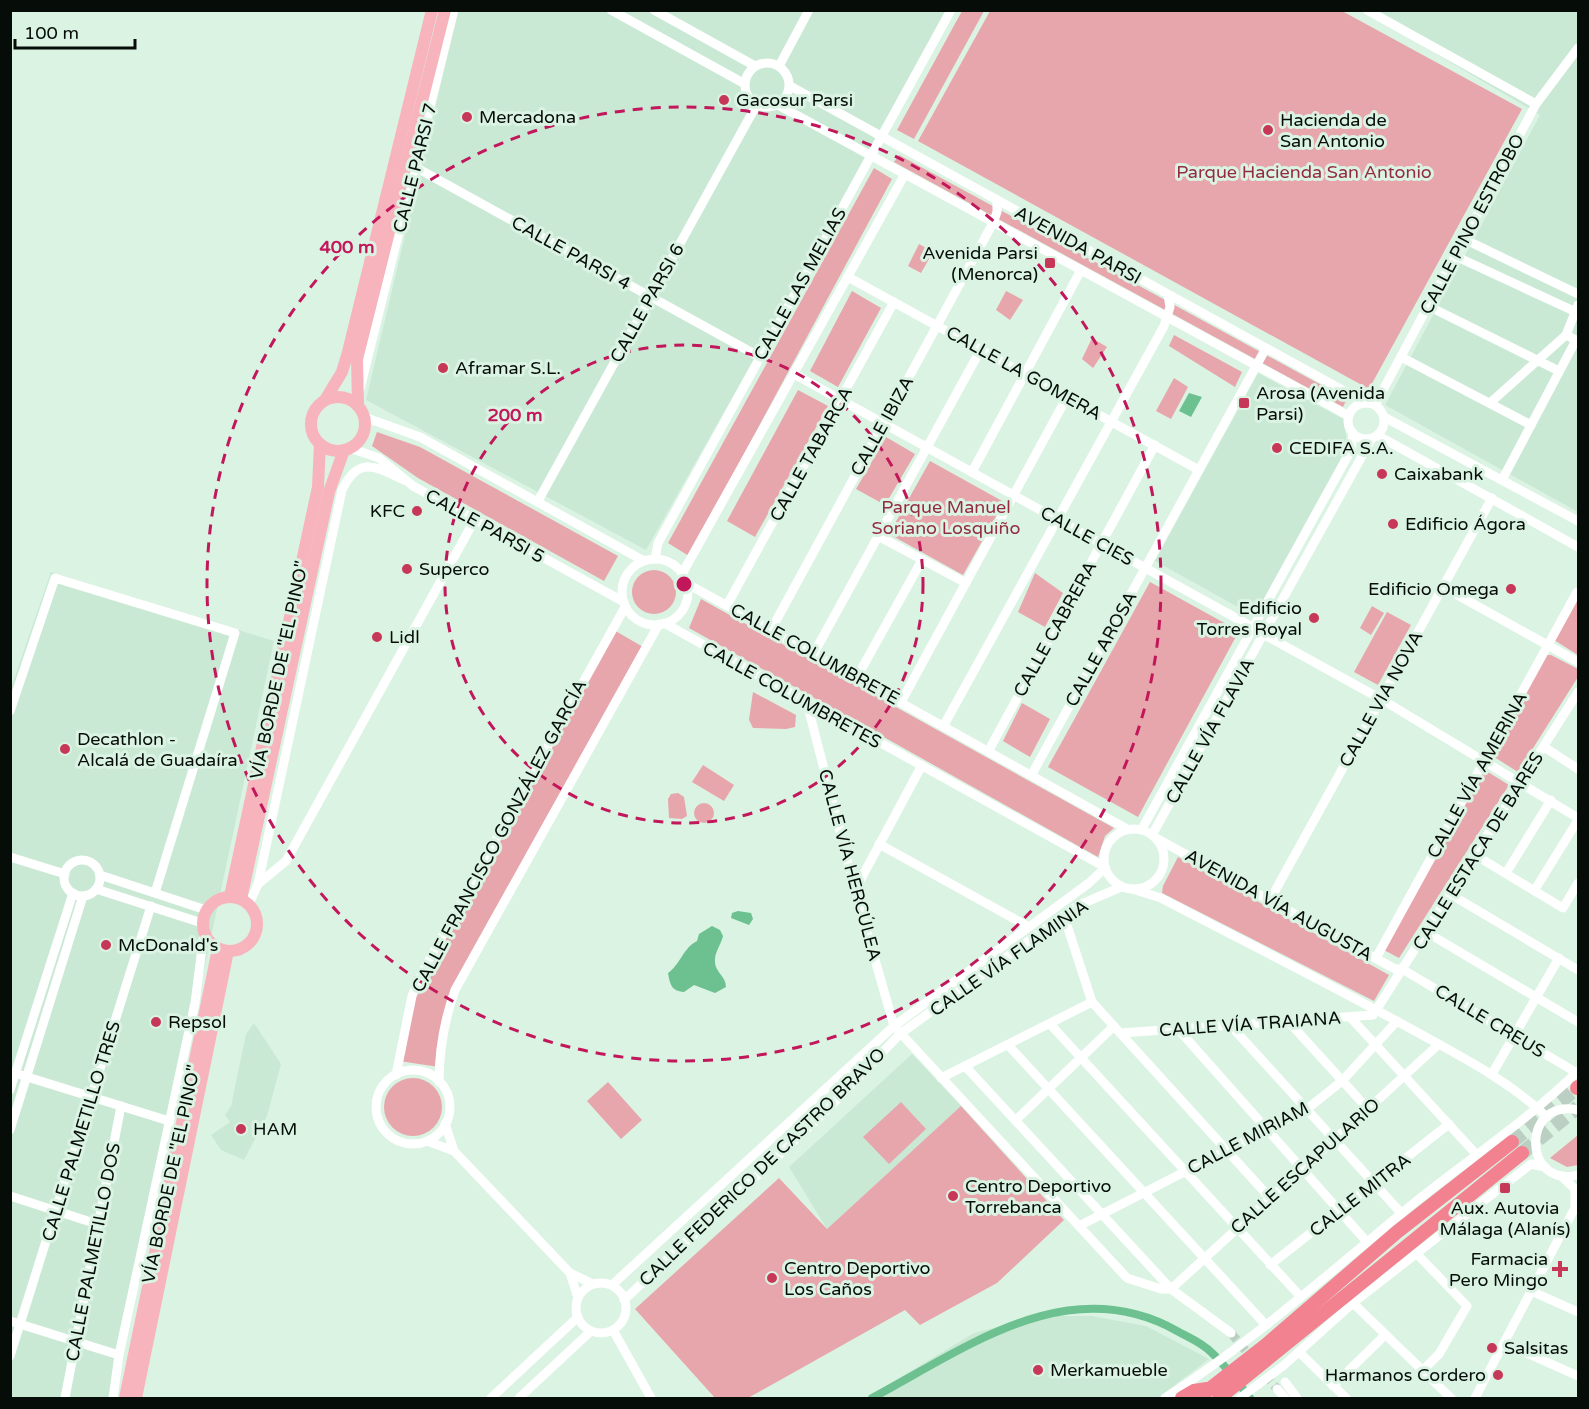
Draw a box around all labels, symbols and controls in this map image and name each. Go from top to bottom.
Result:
scale bar [15,12,135,50]
text: 100 m [24,22,79,44]
place label: Gacosur Parsi [736,89,853,111]
marker: Gacosur Parsi [717,93,731,107]
street label: CALLE PARSI 7 [388,101,442,235]
place label: Mercadona [479,106,576,128]
place label: Hacienda de San Antonio [1280,109,1387,152]
marker: Mercadona [460,110,474,124]
marker: Hacienda de San Antonio [1261,123,1275,137]
street label: CALLE PINO ESTROBO [1415,130,1529,318]
park label: Parque Hacienda San Antonio [1176,161,1432,183]
street label: AVENIDA PARSI [1011,201,1145,289]
street label: CALLE LAS MELIAS [749,204,851,364]
street label: CALLE PARSI 4 [508,211,634,295]
text: 400 m [319,236,375,258]
street label: CALLE PARSI 6 [605,240,689,366]
place label: Avenida Parsi (Menorca) [922,242,1038,285]
marker: Avenida Parsi (Menorca) [1043,256,1057,270]
street label: CALLE LA GOMERA [942,321,1106,425]
place label: Aframar S.L. [455,357,561,379]
marker: Aframar S.L. [436,361,450,375]
street label: CALLE IBIZA [846,372,918,480]
place label: Arosa (Avenida Parsi) [1256,382,1385,425]
street label: CALLE TABARCA [765,383,857,525]
marker: Arosa (Avenida Parsi) [1237,396,1251,410]
text: 200 m [487,404,543,426]
place label: CEDIFA S.A. [1289,437,1394,459]
marker: CEDIFA S.A. [1270,441,1284,455]
place label: Caixabank [1394,463,1483,485]
marker: Caixabank [1375,467,1389,481]
street label: CALLE PARSI 5 [422,484,548,568]
park label: Parque Manuel Soriano Losquiño [872,496,1020,539]
place label: KFC [370,500,405,522]
street label: CALLE CIES [1037,501,1137,571]
marker: KFC [410,504,424,518]
place label: Edificio Ágora [1405,513,1526,535]
marker: Edificio Ágora [1386,517,1400,531]
street label: CALLE CABRERA [1009,557,1101,701]
place label: Superco [419,558,490,580]
street label: VÍA BORDE DE "EL PINO" [245,559,313,781]
marker: Superco [400,562,414,576]
centre of rings [674,574,694,594]
place label: Edificio Omega [1368,578,1499,600]
marker: Edificio Omega [1504,582,1518,596]
street label: CALLE AROSA [1060,588,1142,710]
place label: Edificio Torres Royal [1196,597,1302,640]
street label: CALLE COLUMBRETE [727,598,903,710]
marker: Edificio Torres Royal [1307,611,1321,625]
place label: Lidl [389,626,420,648]
street label: CALLE VIA NOVA [1334,627,1428,771]
marker: Lidl [370,630,384,644]
street label: CALLE COLUMBRETES [699,637,885,753]
street label: CALLE VÍA FLAVIA [1161,654,1259,808]
street label: CALLE FRANCISCO GONZÁLEZ GARCÍA [407,676,591,996]
street label: CALLE VÍA AMERINA [1422,688,1532,862]
place label: Decathlon - Alcalá de Guadaíra [77,728,238,771]
marker: Decathlon - Alcalá de Guadaíra [58,742,72,756]
street label: CALLE ESTACA DE BARES [1408,748,1548,954]
street label: CALLE VÍA HERCÚLEA [814,767,886,963]
street label: AVENIDA VÍA AUGUSTA [1181,844,1377,966]
street label: CALLE VÍA FLAMINIA [925,895,1093,1021]
place label: McDonald's [118,934,218,956]
marker: McDonald's [99,938,113,952]
street label: CALLE CREUS [1431,980,1549,1062]
street label: CALLE VÍA TRAIANA [1158,1007,1342,1041]
place label: Repsol [168,1011,226,1033]
marker: Repsol [149,1015,163,1029]
street label: CALLE PALMETILLO TRES [37,1018,125,1244]
street label: CALLE FEDERICO DE CASTRO BRAVO [634,1043,890,1291]
street label: VÍA BORDE DE "EL PINO" [137,1063,205,1285]
street label: CALLE ESCAPULARIO [1226,1093,1384,1239]
street label: CALLE MIRIAM [1184,1097,1312,1179]
place label: HAM [253,1118,297,1140]
marker: HAM [234,1122,248,1136]
street label: CALLE PALMETILLO DOS [61,1141,125,1363]
street label: CALLE MITRA [1305,1149,1415,1241]
place label: Centro Deportivo Torrebanca [965,1175,1112,1218]
marker: Aux. Autovia Málaga (Alanís) [1498,1181,1512,1195]
marker: Centro Deportivo Torrebanca [946,1189,960,1203]
place label: Aux. Autovia Málaga (Alanís) [1440,1197,1570,1240]
place label: Farmacia Pero Mingo [1449,1248,1548,1291]
place label: Centro Deportivo Los Caños [784,1257,931,1300]
marker: Farmacia Pero Mingo [1553,1262,1567,1276]
marker: Centro Deportivo Los Caños [765,1271,779,1285]
place label: Salsitas [1504,1337,1568,1359]
marker: Salsitas [1485,1341,1499,1355]
place label: Merkamueble [1050,1359,1168,1381]
marker: Merkamueble [1031,1363,1045,1377]
place label: Harmanos Cordero [1325,1364,1486,1386]
marker: Harmanos Cordero [1491,1368,1505,1382]

